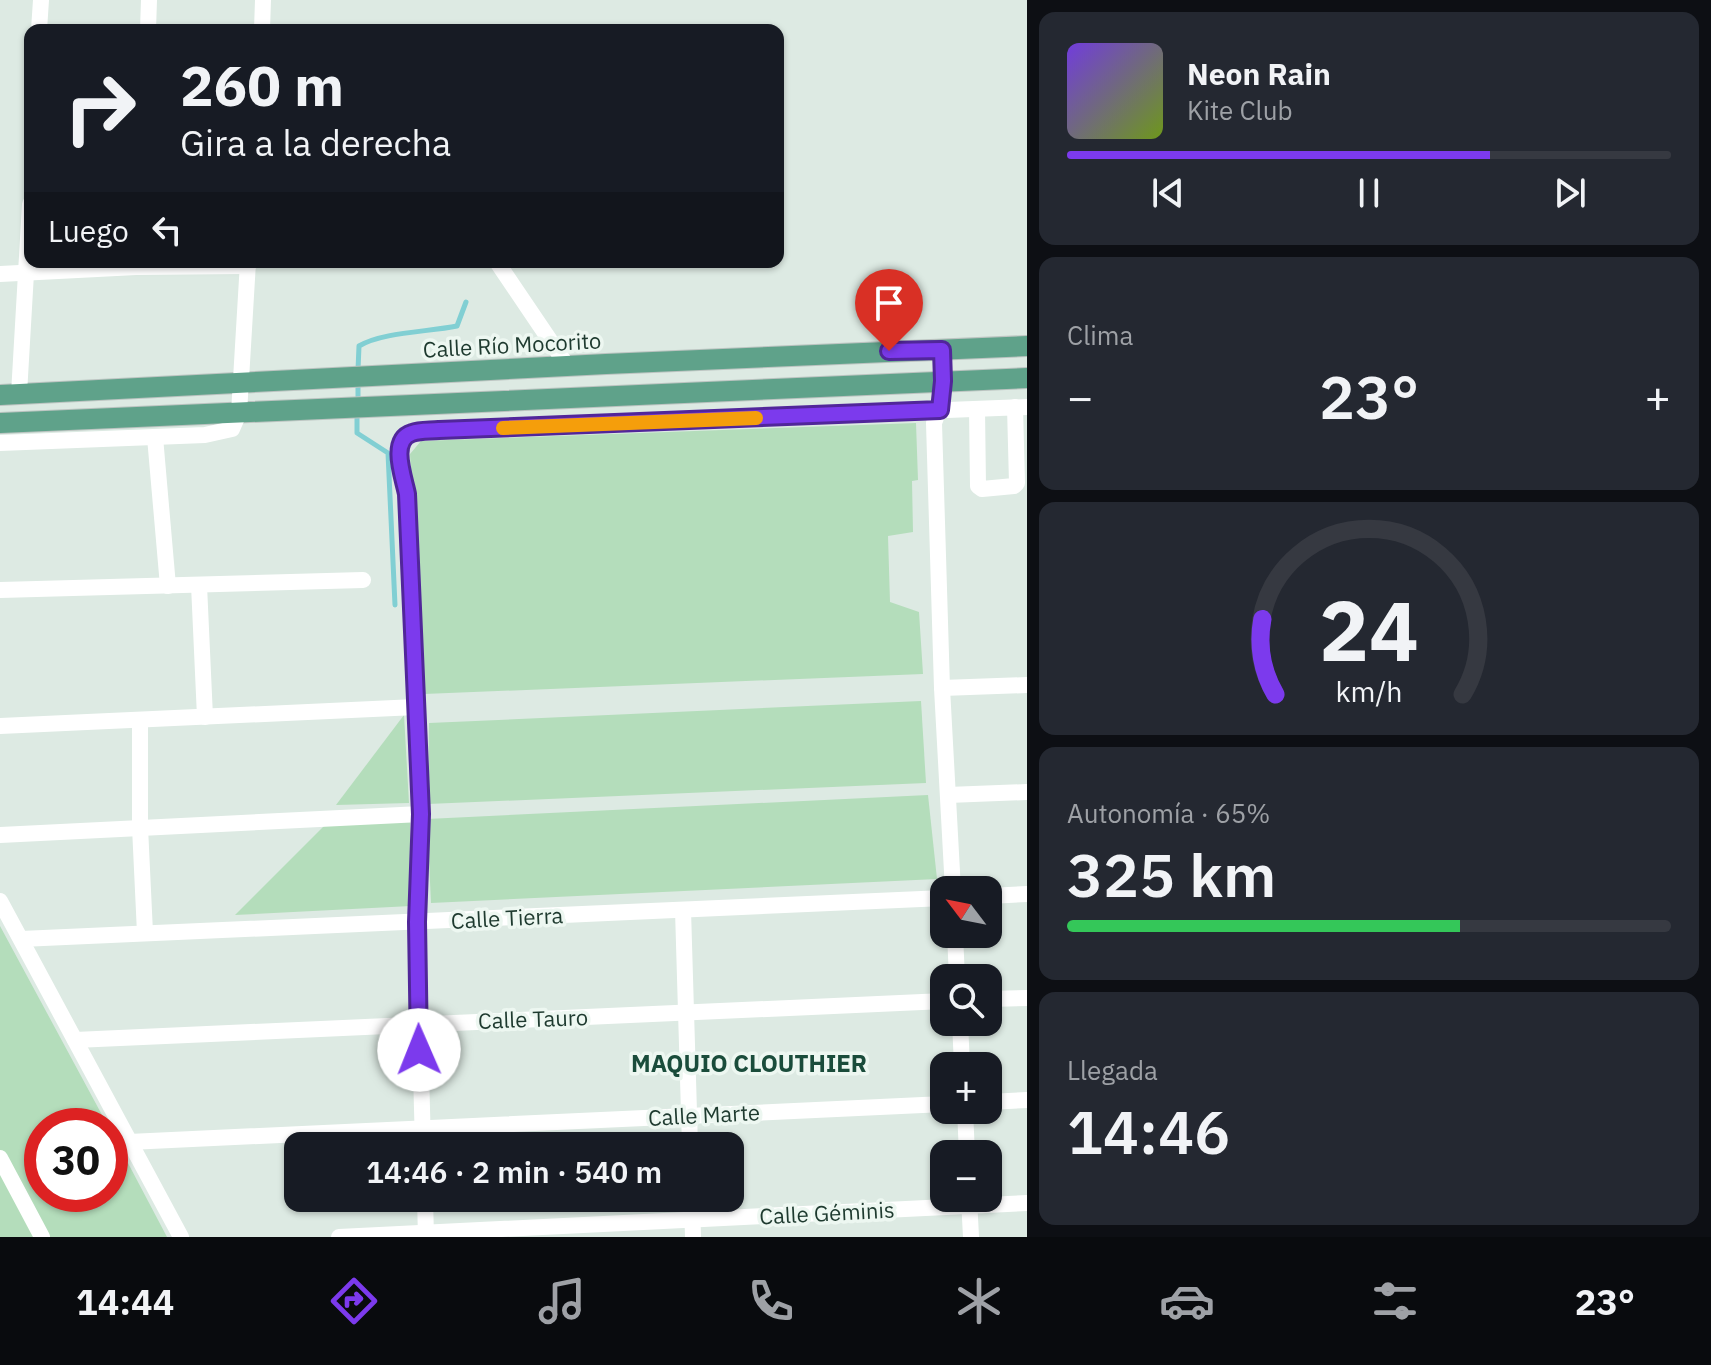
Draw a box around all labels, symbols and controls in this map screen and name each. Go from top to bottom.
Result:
text: 260 m [180,49,344,121]
text: Neon Rain [1187,54,1331,93]
icon: right [48,56,152,160]
text: Kite Club [1187,93,1292,127]
text: Gira a la derecha [180,119,451,166]
icon: previous [1146,171,1190,215]
icon: pause [1347,171,1391,215]
icon: next [1548,171,1592,215]
icon: left [145,208,189,252]
text: Luego [48,211,129,250]
pin [855,269,923,351]
icon: arrive [867,281,911,325]
text: Clima [1067,318,1133,352]
street label: Calle Río Mocorito [422,325,602,364]
text: 23° [1319,357,1419,436]
text: − [1067,368,1093,425]
text: + [1645,368,1671,425]
text: 24 [1319,575,1419,683]
text: km/h [1335,673,1403,710]
text: Autonomía · 65% [1067,796,1270,830]
text: 325 km [1067,835,1276,914]
north arrow [930,876,1002,948]
map controls [930,876,1002,1212]
street label: Calle Tierra [450,900,564,935]
button: search [930,964,1002,1036]
street label: Calle Tauro [477,1002,589,1035]
position arrow [377,1008,461,1092]
district label: MAQUIO CLOUTHIER [631,1047,867,1079]
button: + [930,1052,1002,1124]
text: Llegada [1067,1053,1158,1087]
text: 14:46 [1067,1092,1230,1171]
street label: Calle Marte [647,1097,761,1132]
speed limit sign: 30 [24,1108,128,1212]
button: − [930,1140,1002,1212]
text: 14:46 · 2 min · 540 m [366,1152,662,1191]
street label: Calle Géminis [759,1194,895,1231]
icon: directions [326,1273,382,1329]
icon: music [534,1273,590,1329]
icon: phone [743,1273,799,1329]
icon: climate [951,1273,1007,1329]
icon: car [1159,1273,1215,1329]
icon: filters [1367,1273,1423,1329]
text: 14:44 [76,1278,174,1325]
text: 23° [1575,1278,1635,1325]

